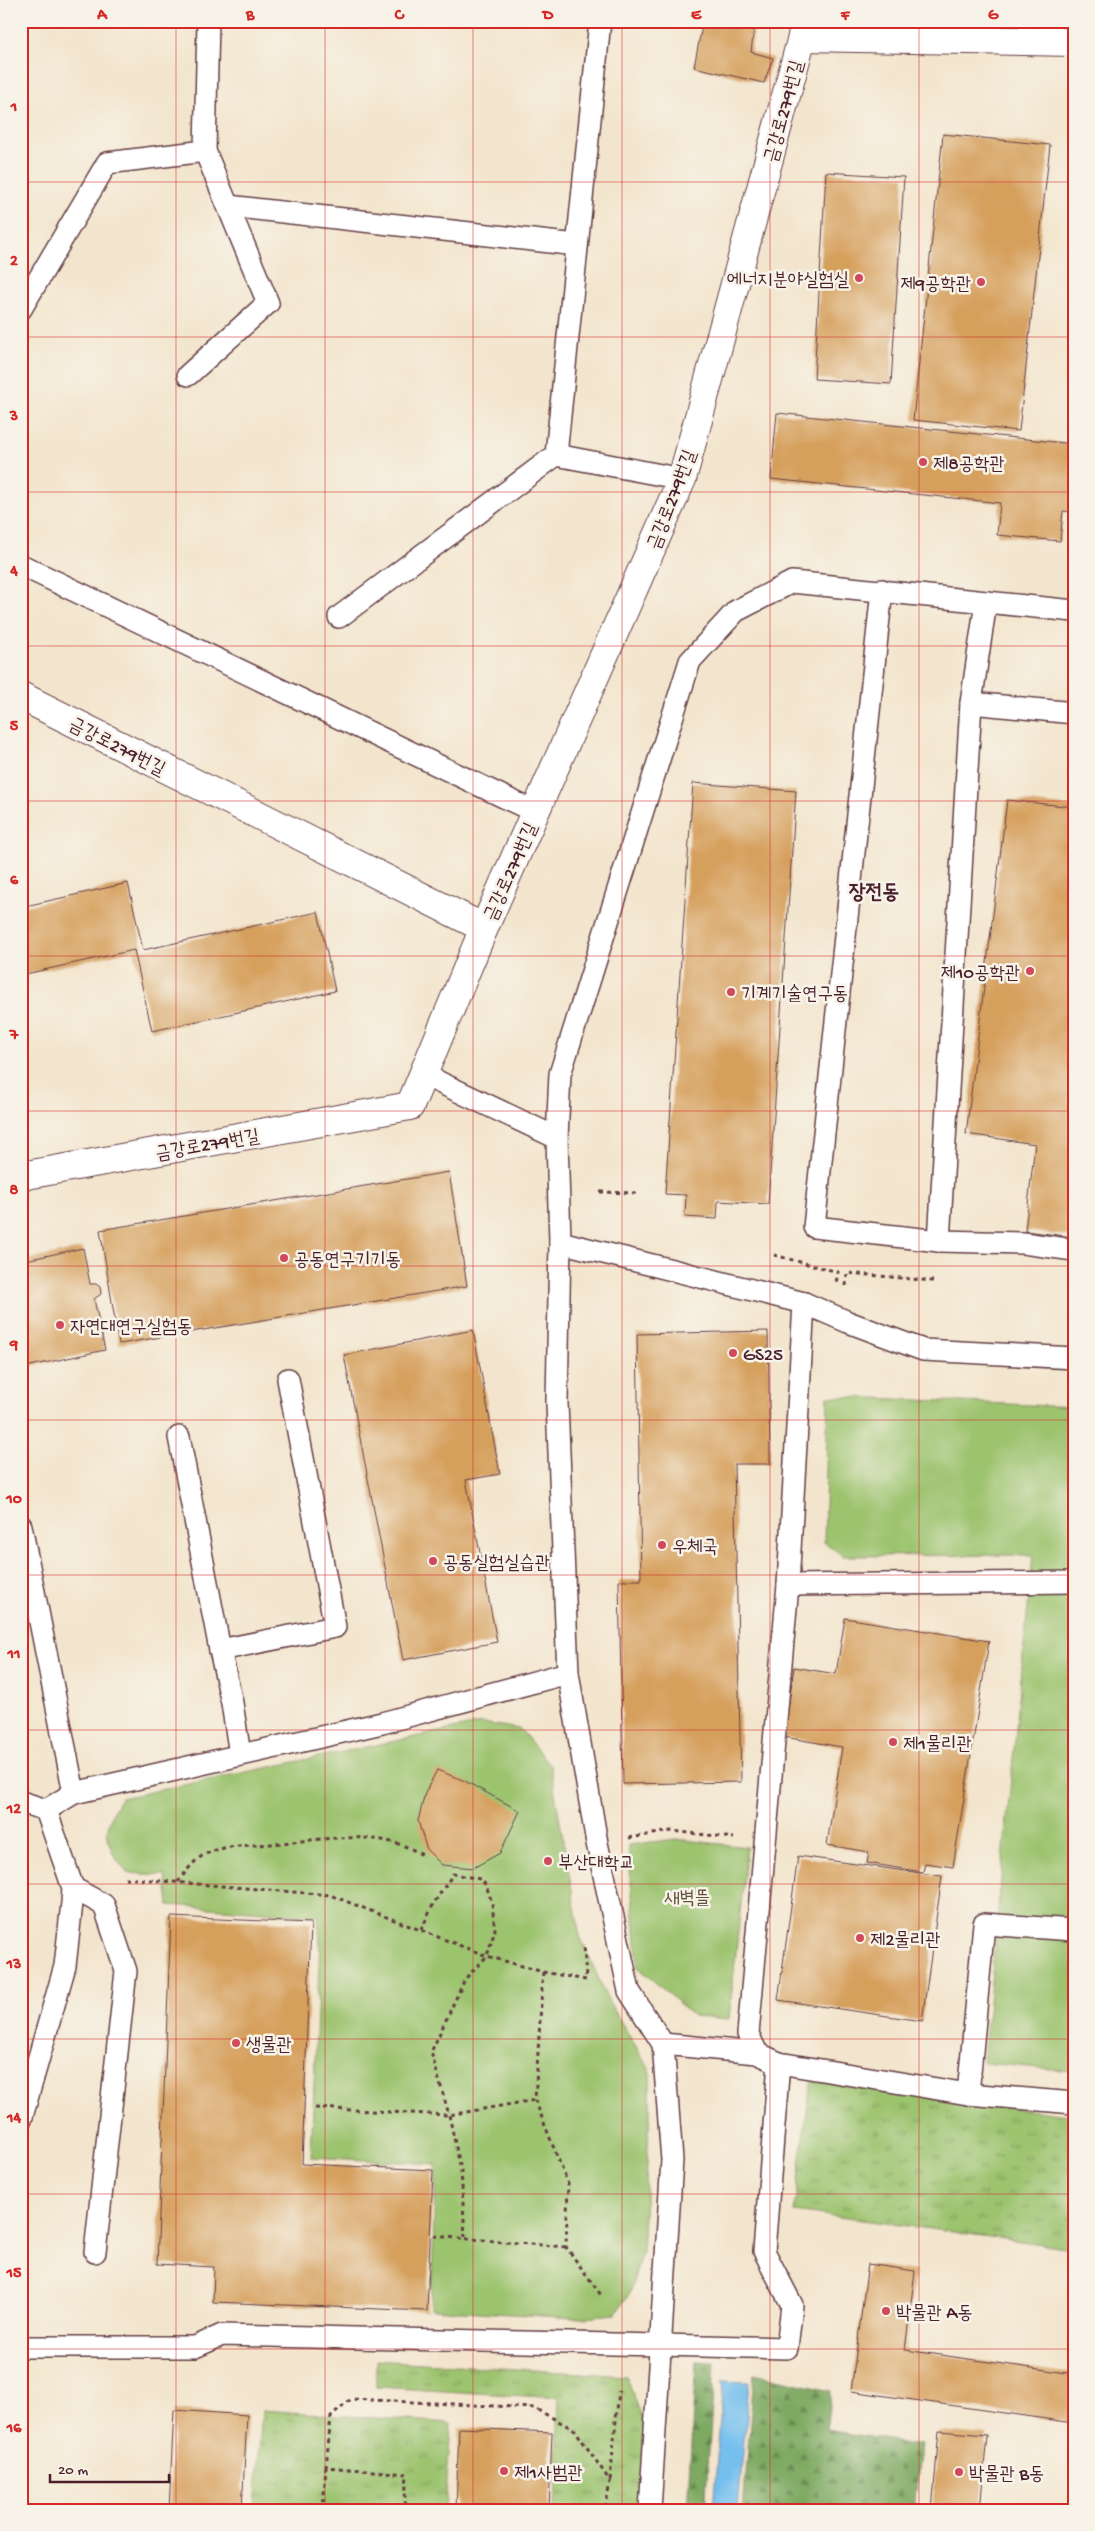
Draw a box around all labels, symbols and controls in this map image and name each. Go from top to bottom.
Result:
text: A [96,7,108,26]
text: B [245,7,255,26]
text: C [394,7,405,26]
text: D [541,7,554,26]
text: E [691,7,702,26]
text: F [840,7,851,26]
text: G [988,7,999,26]
street label: 금강로279번길 [761,58,810,166]
text: 1 [10,99,17,118]
text: 2 [10,253,18,272]
place label: 에너지분야실험실 [727,270,849,293]
marker: 에너지분야실험실 [853,272,865,284]
place label: 제9공학관 [900,274,971,297]
marker: 제9공학관 [975,276,987,288]
text: 3 [9,408,18,427]
street label: 금강로279번길 [644,447,703,553]
place label: 제8공학관 [933,454,1005,477]
marker: 제8공학관 [917,456,929,468]
text: 4 [9,563,18,582]
street label: 금강로279번길 [64,714,168,782]
text: 5 [10,718,19,737]
street label: 금강로279번길 [480,820,544,925]
text: 6 [10,872,19,891]
district label: 장전동 [849,882,899,907]
place label: 제10공학관 [940,963,1020,986]
marker: 제10공학관 [1024,965,1036,977]
place label: 기계기술연구동 [741,984,848,1007]
marker: 기계기술연구동 [725,986,737,998]
text: 7 [9,1027,19,1046]
street label: 금강로279번길 [154,1126,261,1167]
text: 8 [10,1182,19,1201]
place label: 공동연구기기동 [294,1250,401,1273]
marker: 공동연구기기동 [278,1252,290,1264]
place label: 자연대연구실험동 [70,1317,192,1340]
marker: 자연대연구실험동 [54,1319,66,1331]
text: 9 [9,1337,18,1356]
place label: GS25 [743,1345,783,1368]
marker: GS25 [727,1347,739,1359]
text: 10 [5,1491,22,1510]
place label: 우체국 [672,1537,718,1560]
marker: 우체국 [656,1539,668,1551]
place label: 공동실험실습관 [443,1553,550,1576]
marker: 공동실험실습관 [427,1555,439,1567]
text: 11 [7,1646,20,1665]
place label: 제1물리관 [903,1734,972,1757]
marker: 제1물리관 [887,1736,899,1748]
text: 12 [6,1801,21,1820]
place label: 부산대학교 [558,1853,634,1876]
marker: 부산대학교 [542,1855,554,1867]
park label: 새벽뜰 [664,1888,710,1911]
place label: 제2물리관 [870,1930,940,1953]
marker: 제2물리관 [854,1932,866,1944]
text: 13 [6,1956,21,1975]
place label: 생물관 [246,2035,292,2058]
marker: 생물관 [230,2037,242,2049]
text: 14 [6,2110,21,2129]
text: 15 [6,2265,22,2284]
place label: 박물관 A동 [896,2303,973,2326]
marker: 박물관 A동 [880,2305,892,2317]
text: 16 [6,2420,22,2439]
scale bar [50,2451,169,2483]
text: 20 m [58,2462,88,2480]
place label: 제1사범관 [514,2463,583,2486]
place label: 박물관 B동 [969,2464,1044,2487]
marker: 제1사범관 [498,2465,510,2477]
marker: 박물관 B동 [953,2466,965,2478]

